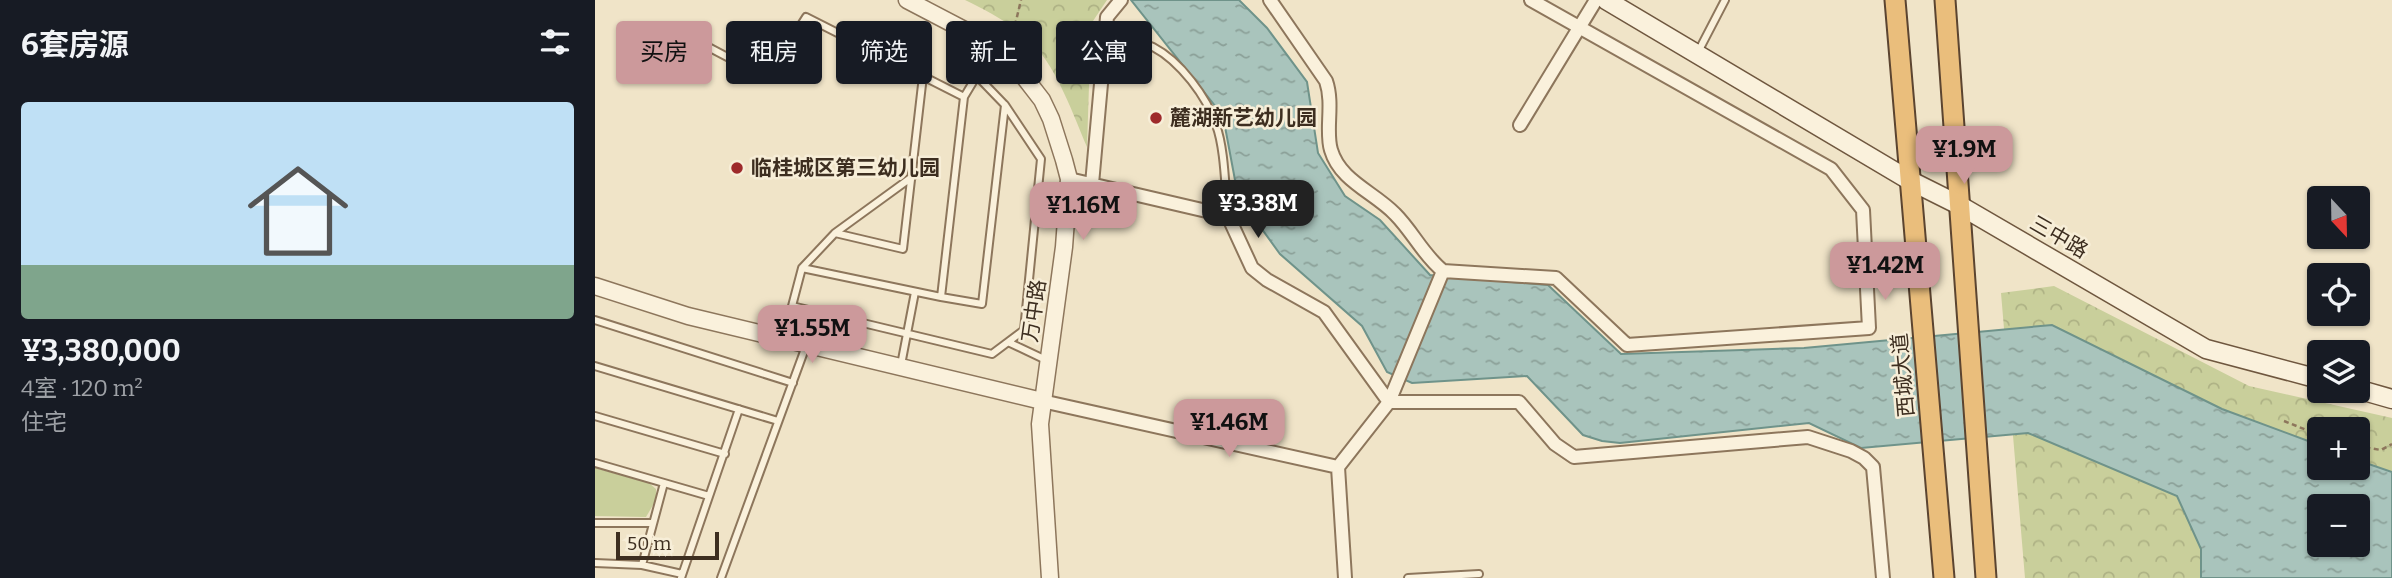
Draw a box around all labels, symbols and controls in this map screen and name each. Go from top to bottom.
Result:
chip: 买房 [616,21,712,84]
chip: 租房 [726,21,822,84]
chip: 筛选 [836,21,932,84]
chip: 新上 [946,21,1042,84]
chip: 公寓 [1056,21,1152,84]
icon: filters [536,23,574,61]
text: 6套房源 [21,27,129,63]
place label: 麓湖新艺幼儿园 [1170,105,1317,131]
marker: 麓湖新艺幼儿园 [1148,110,1164,126]
pin: ¥1.9M [1915,127,2013,186]
text: ¥1.9M [1932,135,1996,163]
icon: home [235,148,361,274]
place label: 临桂城区第三幼儿园 [751,155,940,181]
marker: 临桂城区第三幼儿园 [729,160,745,176]
pin: ¥3.38M [1201,180,1315,240]
pin: ¥1.16M [1026,182,1140,242]
north arrow [2307,186,2369,248]
map controls [2307,186,2370,557]
text: ¥3.38M [1218,189,1298,217]
text: ¥1.16M [1046,191,1120,219]
street label: 三中路 [2025,210,2093,264]
pin: ¥1.42M [1828,243,1942,302]
text: ¥1.42M [1846,251,1924,279]
button: locate [2307,263,2370,326]
street label: 万中路 [1017,278,1051,344]
pin: ¥1.55M [755,306,869,365]
text: ¥1.55M [774,314,850,342]
street label: 西城大道 [1886,332,1920,418]
text: ¥3,380,000 [21,333,181,369]
button: layers [2307,340,2370,403]
text: 4室 · 120 m² [21,374,143,402]
pin: ¥1.46M [1172,400,1286,459]
text: 住宅 [21,408,67,436]
text: ¥1.46M [1190,408,1268,436]
button: + [2307,417,2370,480]
button: − [2307,494,2370,557]
scale bar [616,529,719,561]
text: 50 m [627,532,671,555]

